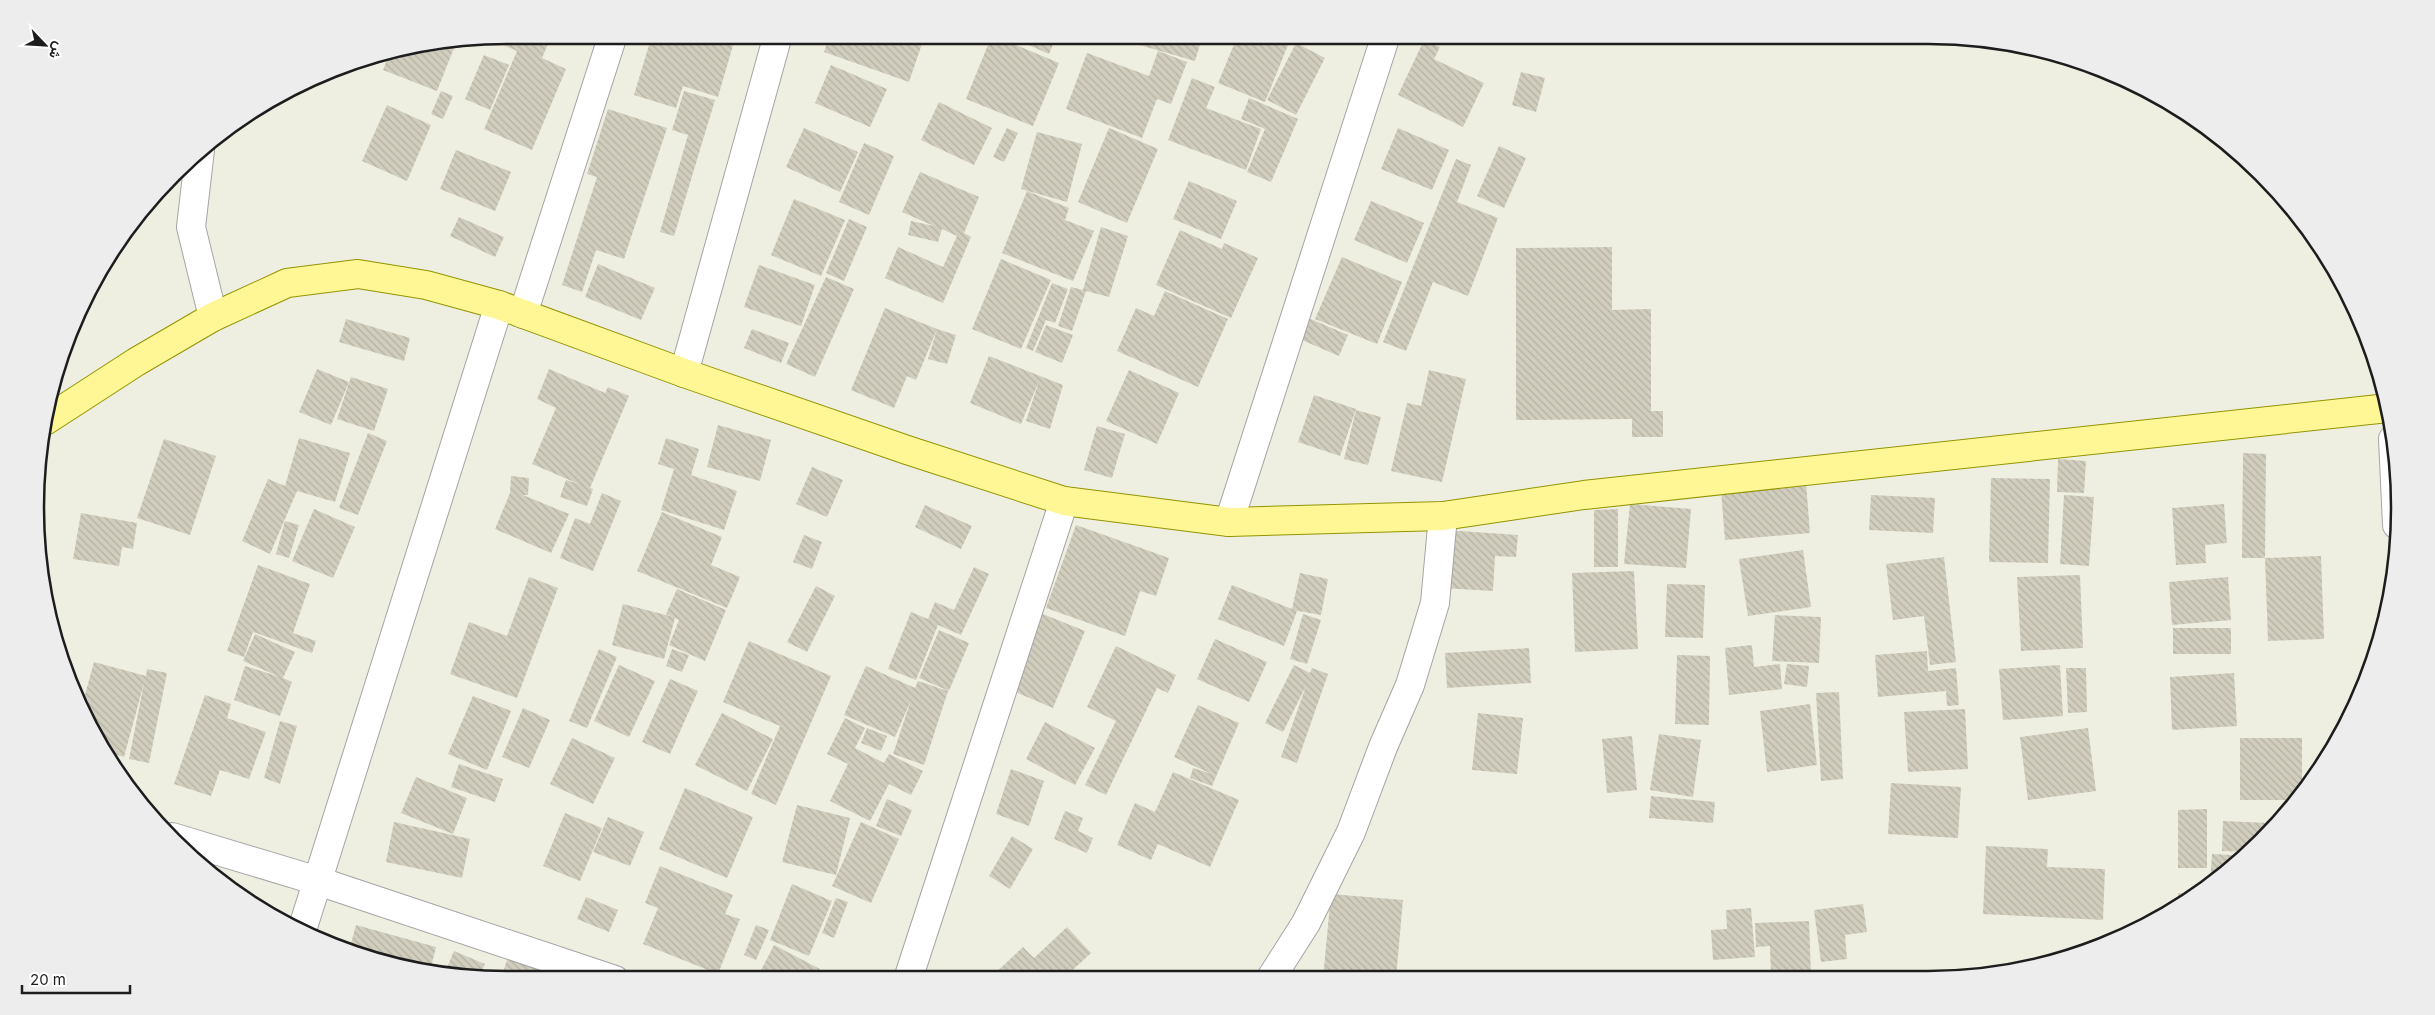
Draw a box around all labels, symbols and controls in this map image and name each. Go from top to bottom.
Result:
north arrow [20,20,70,70]
text: ش [45,39,68,62]
scale bar [22,962,130,994]
text: 20 m [30,970,66,989]

